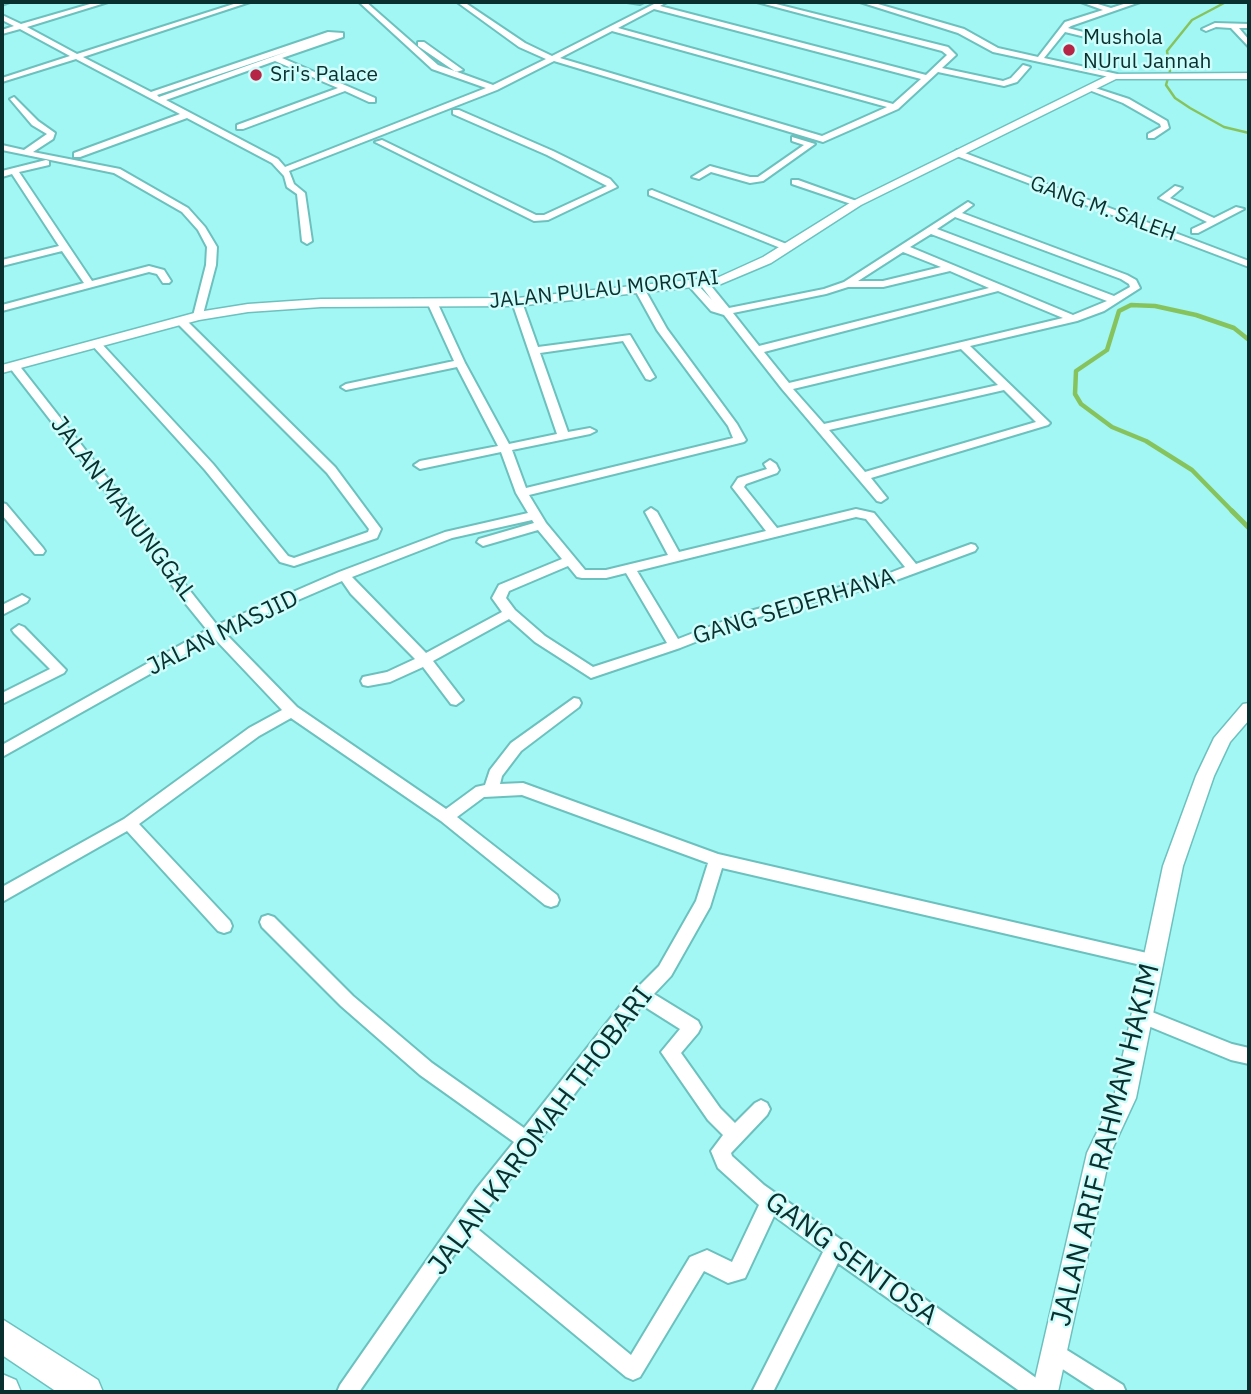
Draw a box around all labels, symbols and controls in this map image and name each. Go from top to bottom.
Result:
place label: Mushola NUrul Jannah [1083,25,1211,75]
marker: Mushola NUrul Jannah [1061,42,1077,58]
place label: Sri's Palace [270,62,378,88]
marker: Sri's Palace [248,67,264,83]
street label: GANG M. SALEH [1027,171,1179,247]
street label: JALAN PULAU MOROTAI [488,265,720,315]
street label: JALAN MANUNGGAL [44,411,202,607]
street label: GANG SEDERHANA [690,563,898,651]
street label: JALAN MASJID [143,584,303,682]
street label: JALAN ARIF RAHMAN HAKIM [1045,960,1167,1330]
street label: JALAN KAROMAH THOBARI [422,980,660,1282]
street label: GANG SENTOSA [758,1185,944,1333]

